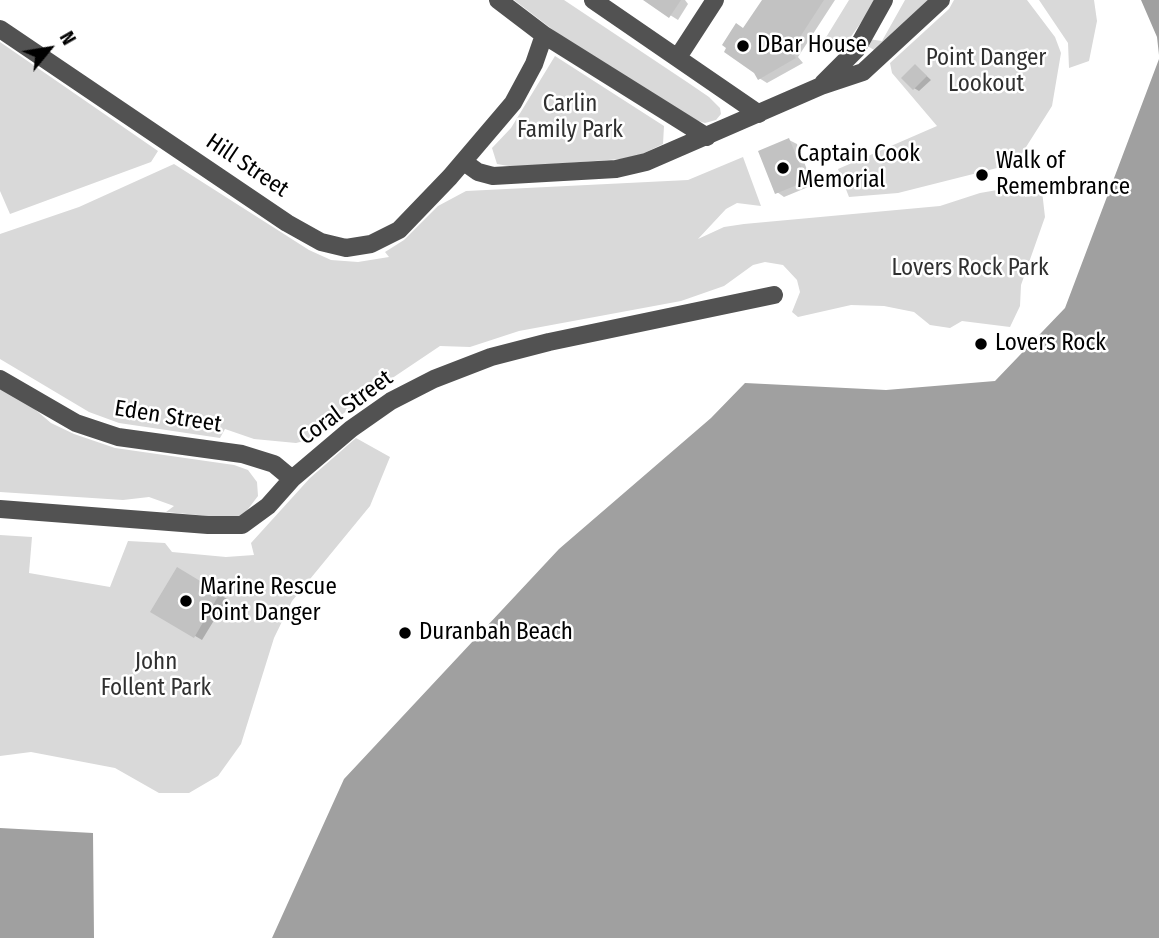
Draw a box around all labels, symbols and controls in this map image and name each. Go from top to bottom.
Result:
north arrow [14,14,84,84]
text: N [55,28,80,49]
place label: DBar House [757,32,867,60]
marker: DBar House [735,38,751,54]
park label: Point Danger Lookout [926,45,1046,99]
park label: Carlin Family Park [517,91,623,145]
street label: Hill Street [200,128,294,204]
place label: Captain Cook Memorial [797,141,920,195]
place label: Walk of Remembrance [996,148,1130,202]
marker: Captain Cook Memorial [775,160,791,176]
marker: Walk of Remembrance [974,167,990,183]
park label: Lovers Rock Park [891,255,1049,283]
place label: Lovers Rock [995,330,1106,358]
marker: Lovers Rock [973,336,989,352]
street label: Coral Street [294,365,398,451]
street label: Eden Street [112,395,224,439]
place label: Marine Rescue Point Danger [200,574,337,628]
marker: Marine Rescue Point Danger [178,593,194,609]
place label: Duranbah Beach [419,619,573,647]
marker: Duranbah Beach [397,625,413,641]
park label: John Follent Park [101,649,211,703]

